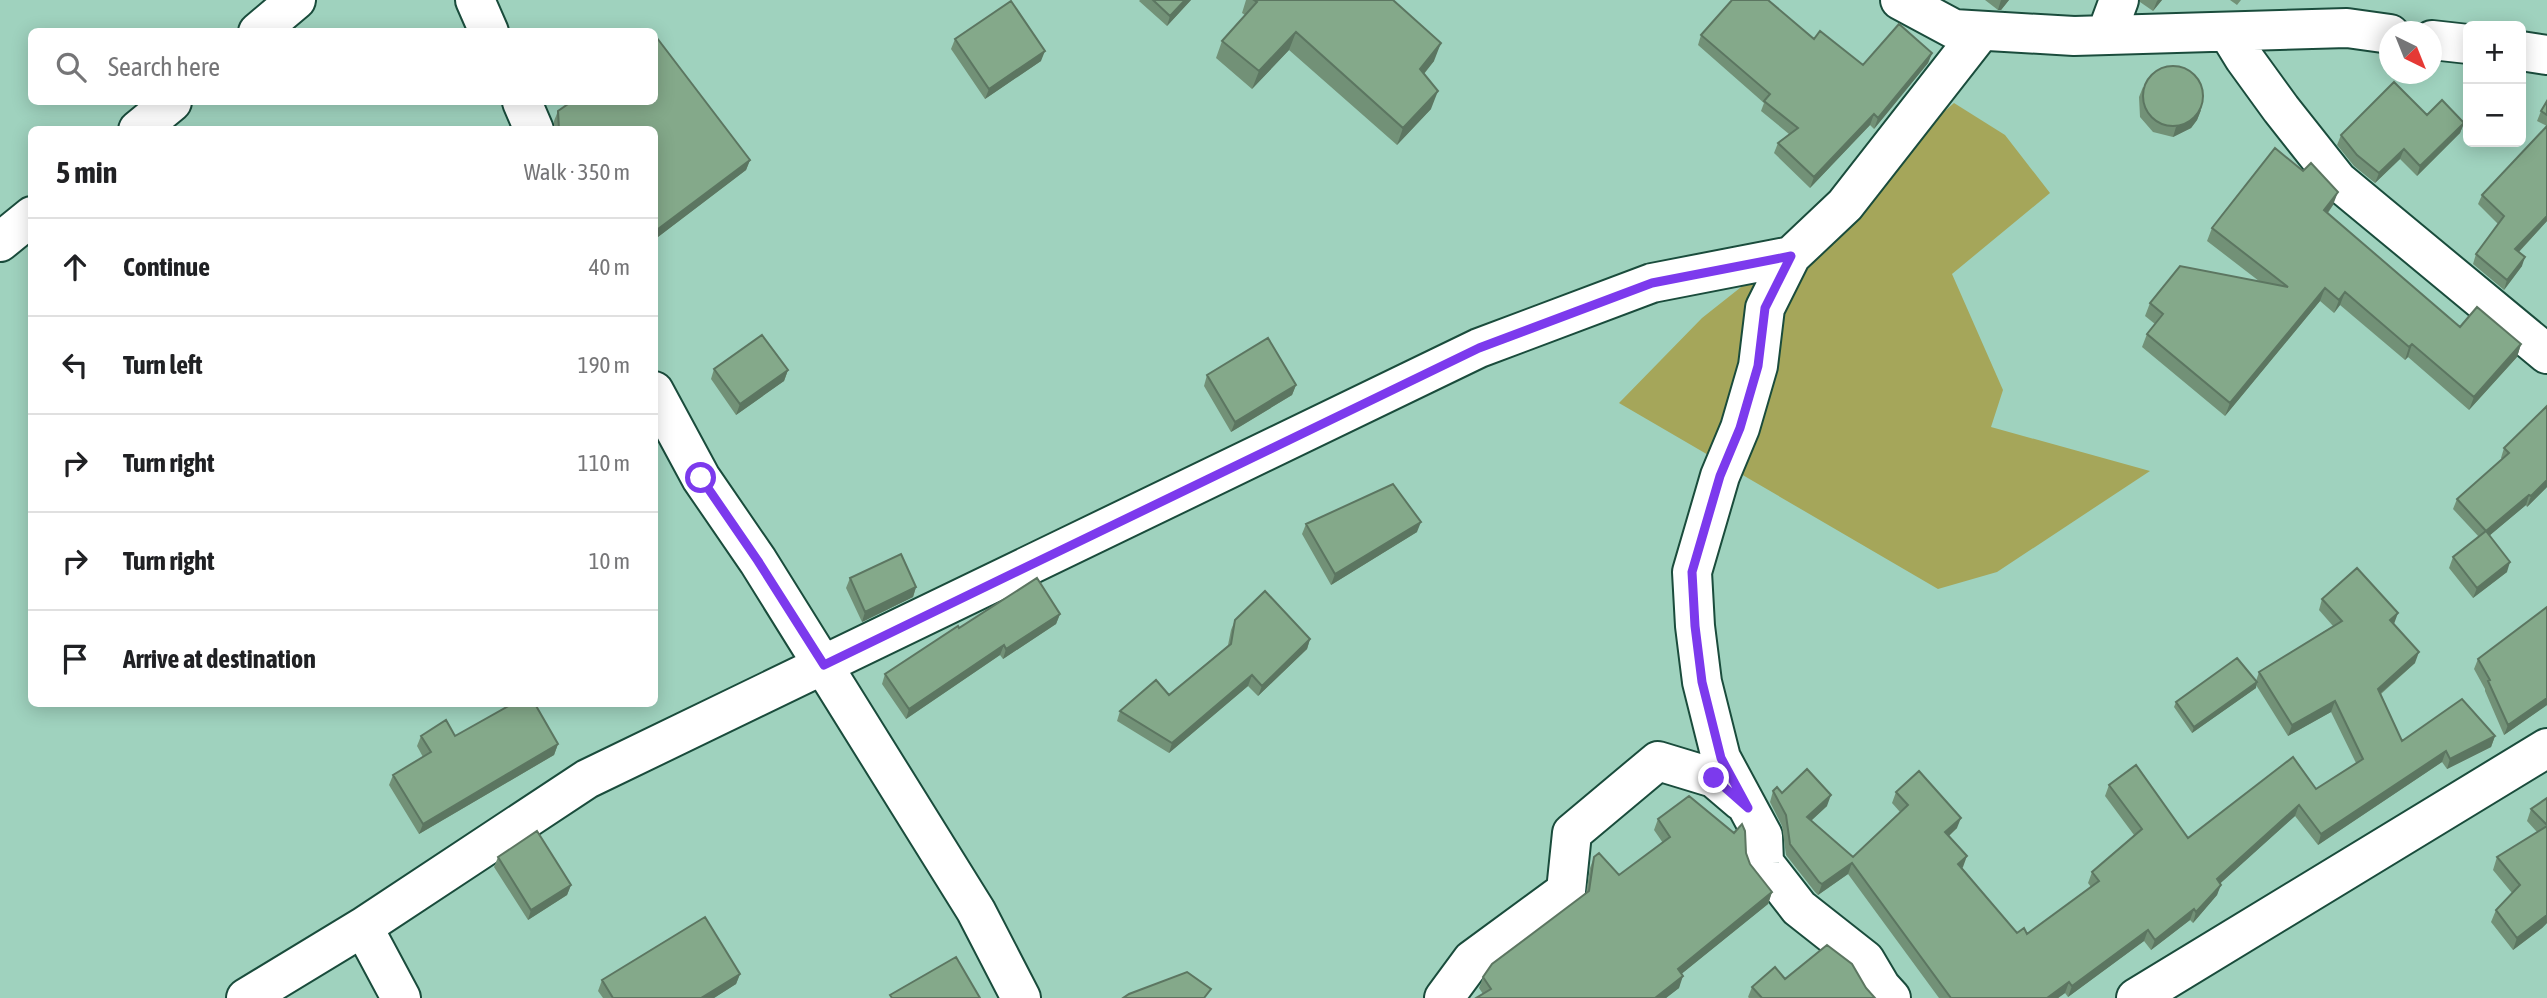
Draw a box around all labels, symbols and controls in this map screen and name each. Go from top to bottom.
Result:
north arrow [2379,21,2442,84]
map controls [2463,21,2526,147]
button: + [2463,21,2526,84]
search box [28,28,658,105]
icon: search [52,48,90,86]
text: Search here [108,52,220,82]
button: − [2463,84,2526,147]
text: 5 min [56,155,117,189]
text: Walk · 350 m [524,159,630,185]
icon: ahead [56,248,94,286]
text: Continue [123,252,210,282]
text: 40 m [589,254,630,280]
icon: left [56,346,94,384]
text: Turn left [123,350,203,380]
text: 190 m [578,352,630,378]
icon: right [56,444,94,482]
text: Turn right [123,448,214,478]
text: 110 m [578,450,630,476]
route start [685,462,716,493]
icon: right [56,542,94,580]
text: Turn right [123,546,214,576]
text: 10 m [589,548,630,574]
icon: arrive [56,640,94,678]
text: Arrive at destination [123,644,316,674]
route end [1698,762,1729,793]

